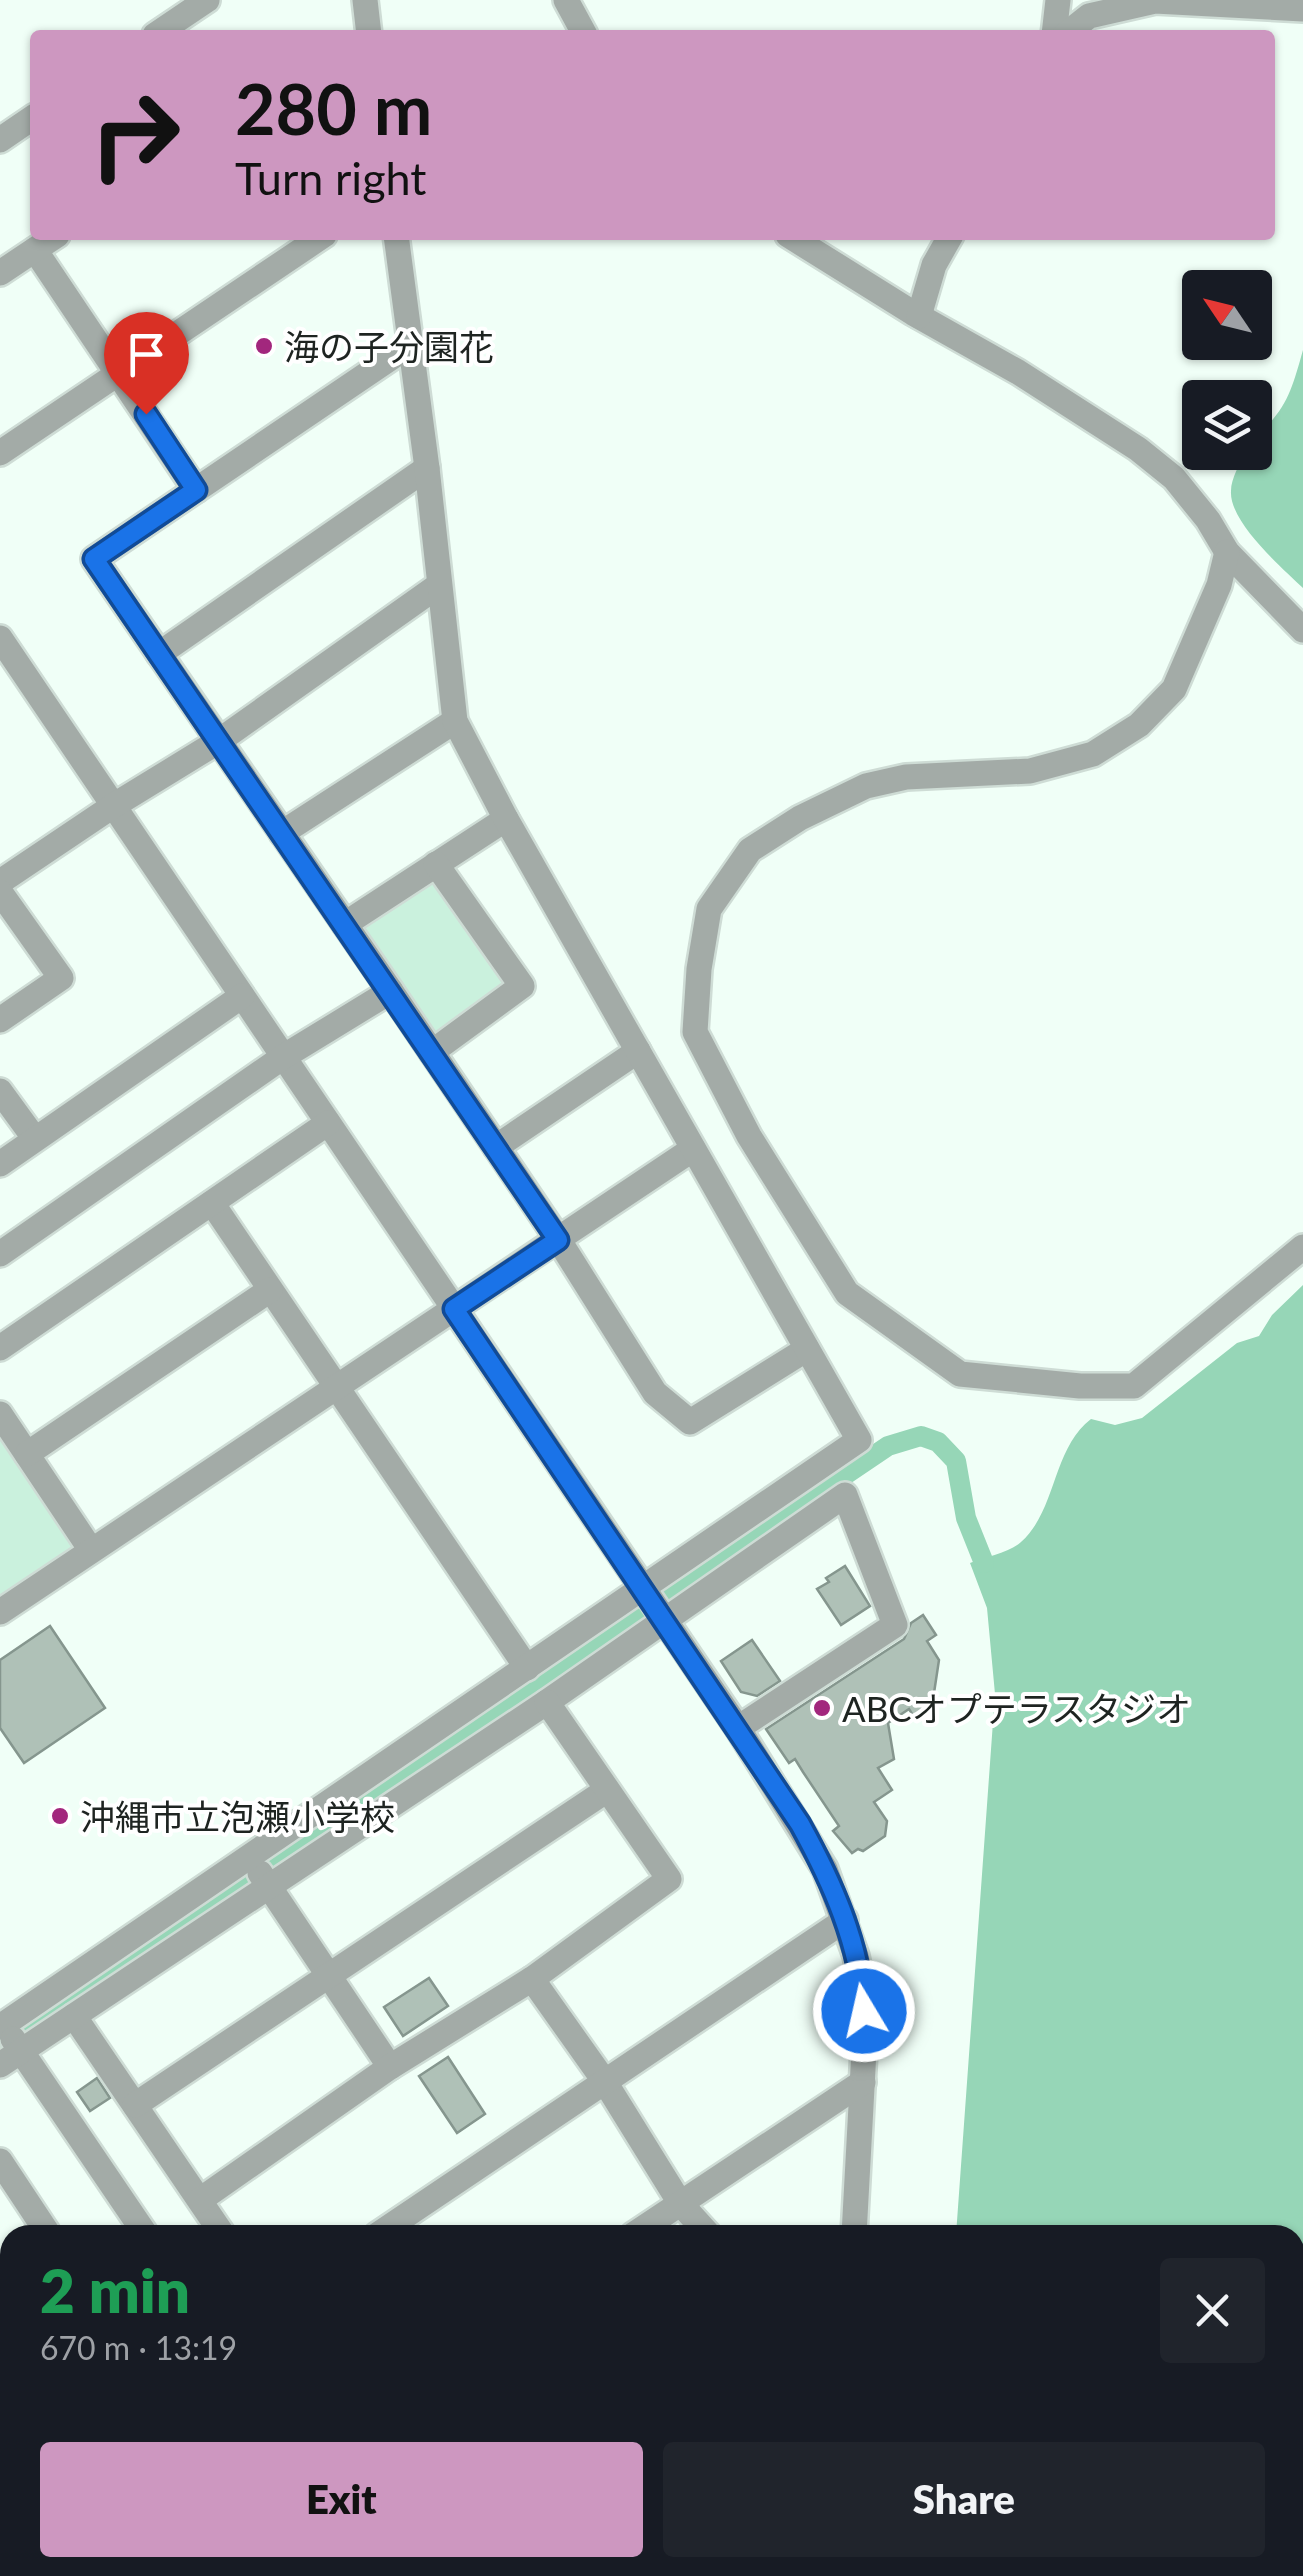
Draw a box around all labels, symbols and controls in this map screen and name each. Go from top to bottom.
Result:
text: 280 m [235,66,432,150]
icon: right [70,70,200,200]
text: Turn right [235,151,426,205]
north arrow [1182,270,1272,360]
map controls [1182,270,1272,470]
pin [104,312,189,415]
place label: 海の子分園花 [284,325,494,367]
icon: arrive [119,327,174,382]
marker: 海の子分園花 [253,335,275,357]
button: layers [1182,380,1272,470]
place label: ABCオプテラスタジオ [842,1687,1191,1729]
marker: ABCオプテラスタジオ [811,1697,833,1719]
place label: 沖縄市立泡瀬小学校 [80,1795,395,1837]
marker: 沖縄市立泡瀬小学校 [49,1805,71,1827]
position arrow [812,1959,916,2063]
text: 2 min [40,2254,190,2326]
button: close [1160,2258,1265,2363]
text: 670 m · 13:19 [40,2328,237,2367]
button: Exit [40,2442,643,2557]
button: Share [663,2442,1265,2557]

